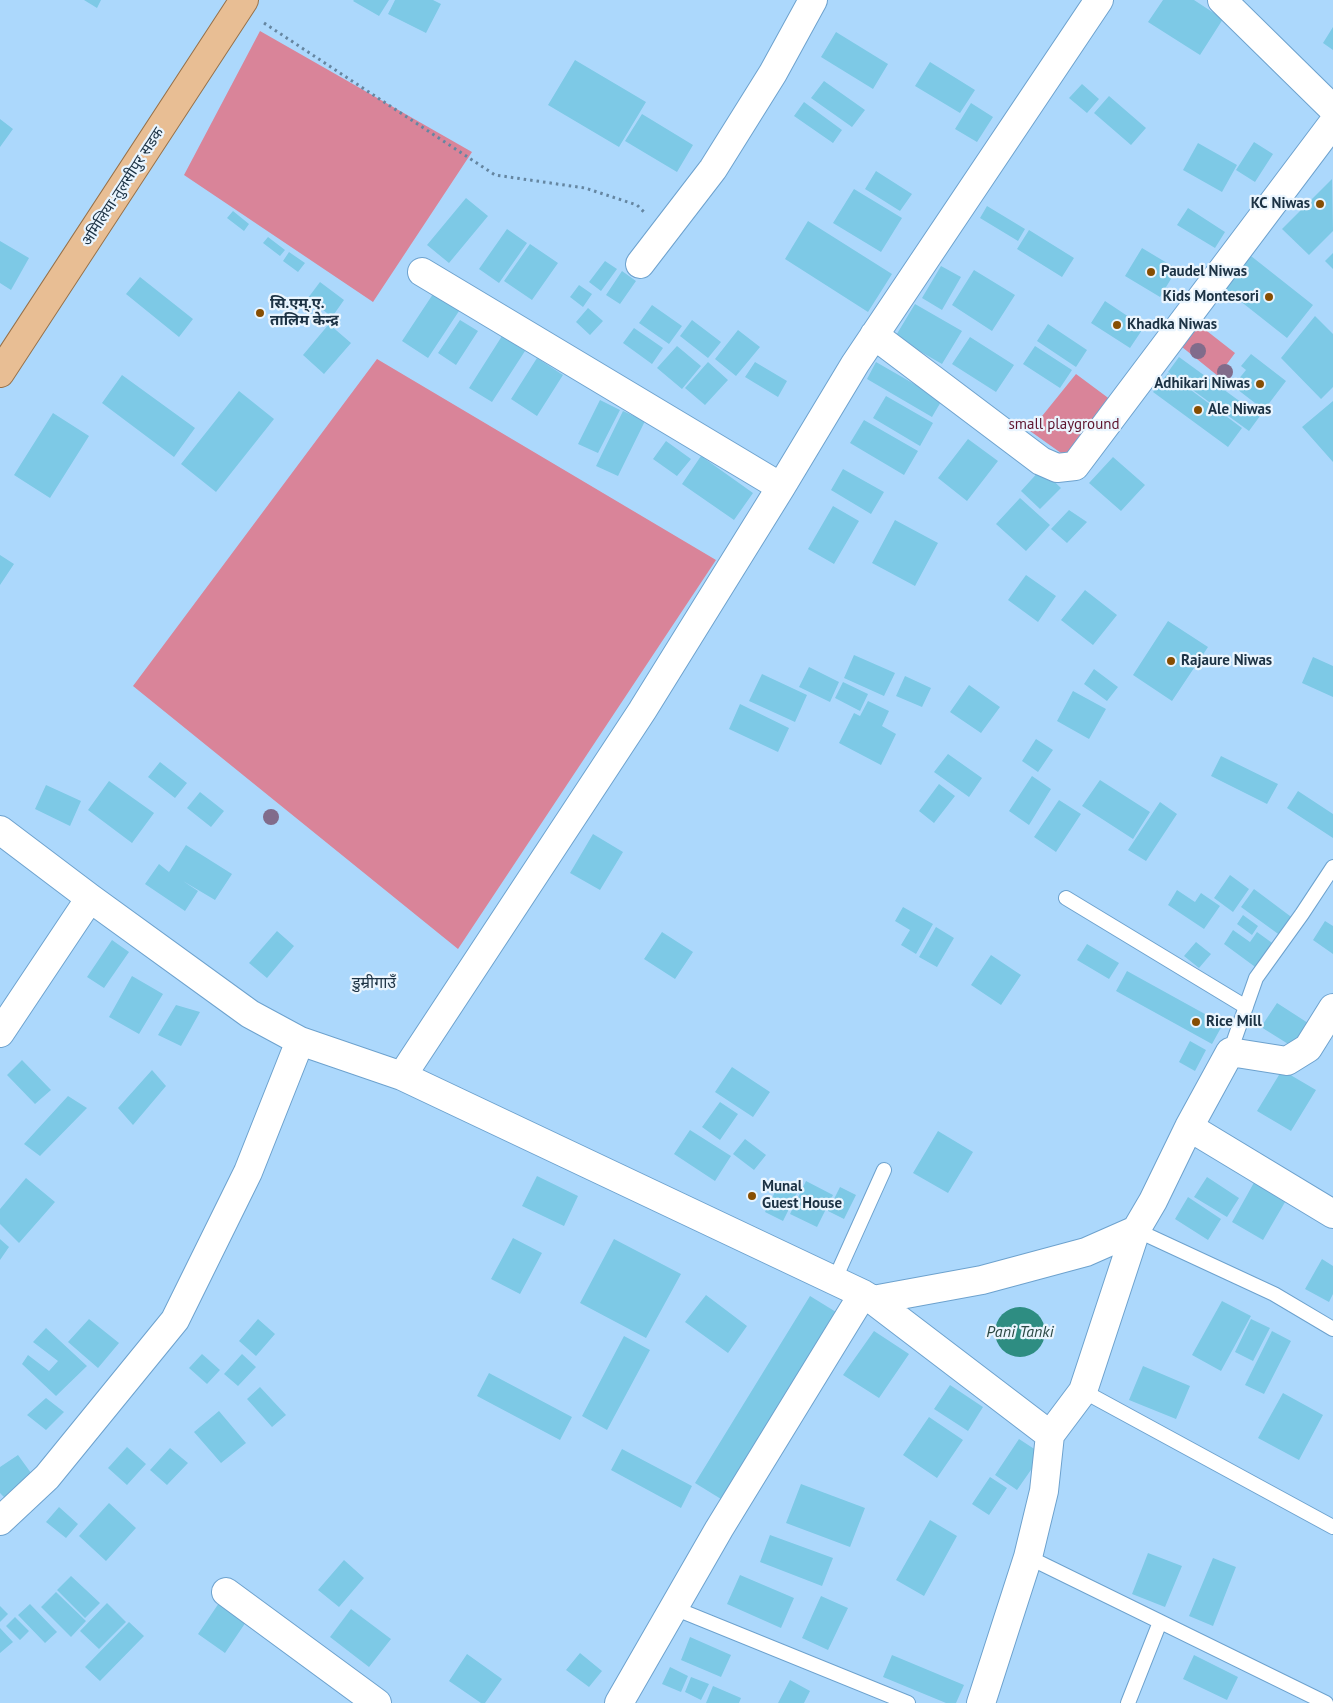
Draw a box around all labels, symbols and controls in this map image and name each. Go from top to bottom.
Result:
street label: अमिलिया-तुलसीपुर सडक [78,124,168,250]
place label: KC Niwas [1251,195,1310,213]
marker: KC Niwas [1314,198,1326,210]
place label: Paudel Niwas [1161,263,1247,281]
marker: Paudel Niwas [1145,266,1157,278]
place label: Kids Montesori [1163,288,1259,306]
marker: Kids Montesori [1263,291,1275,303]
place label: सि.एम्.ए. तालिम केन्द्र [270,295,339,330]
marker: सि.एम्.ए. तालिम केन्द्र [254,307,266,319]
place label: Khadka Niwas [1127,316,1217,334]
marker: Khadka Niwas [1111,319,1123,331]
place label: Adhikari Niwas [1154,375,1250,393]
marker: Adhikari Niwas [1254,378,1266,390]
place label: Ale Niwas [1208,401,1271,419]
marker: Ale Niwas [1192,404,1204,416]
park label: small playground [1008,416,1120,434]
place label: Rajaure Niwas [1181,652,1272,670]
marker: Rajaure Niwas [1165,655,1177,667]
district label: डुम्रीगाउँ [352,973,396,993]
place label: Rice Mill [1206,1013,1262,1031]
marker: Rice Mill [1190,1016,1202,1028]
place label: Munal Guest House [762,1178,842,1213]
marker: Munal Guest House [746,1190,758,1202]
water label: Pani Tanki [986,1322,1054,1342]

